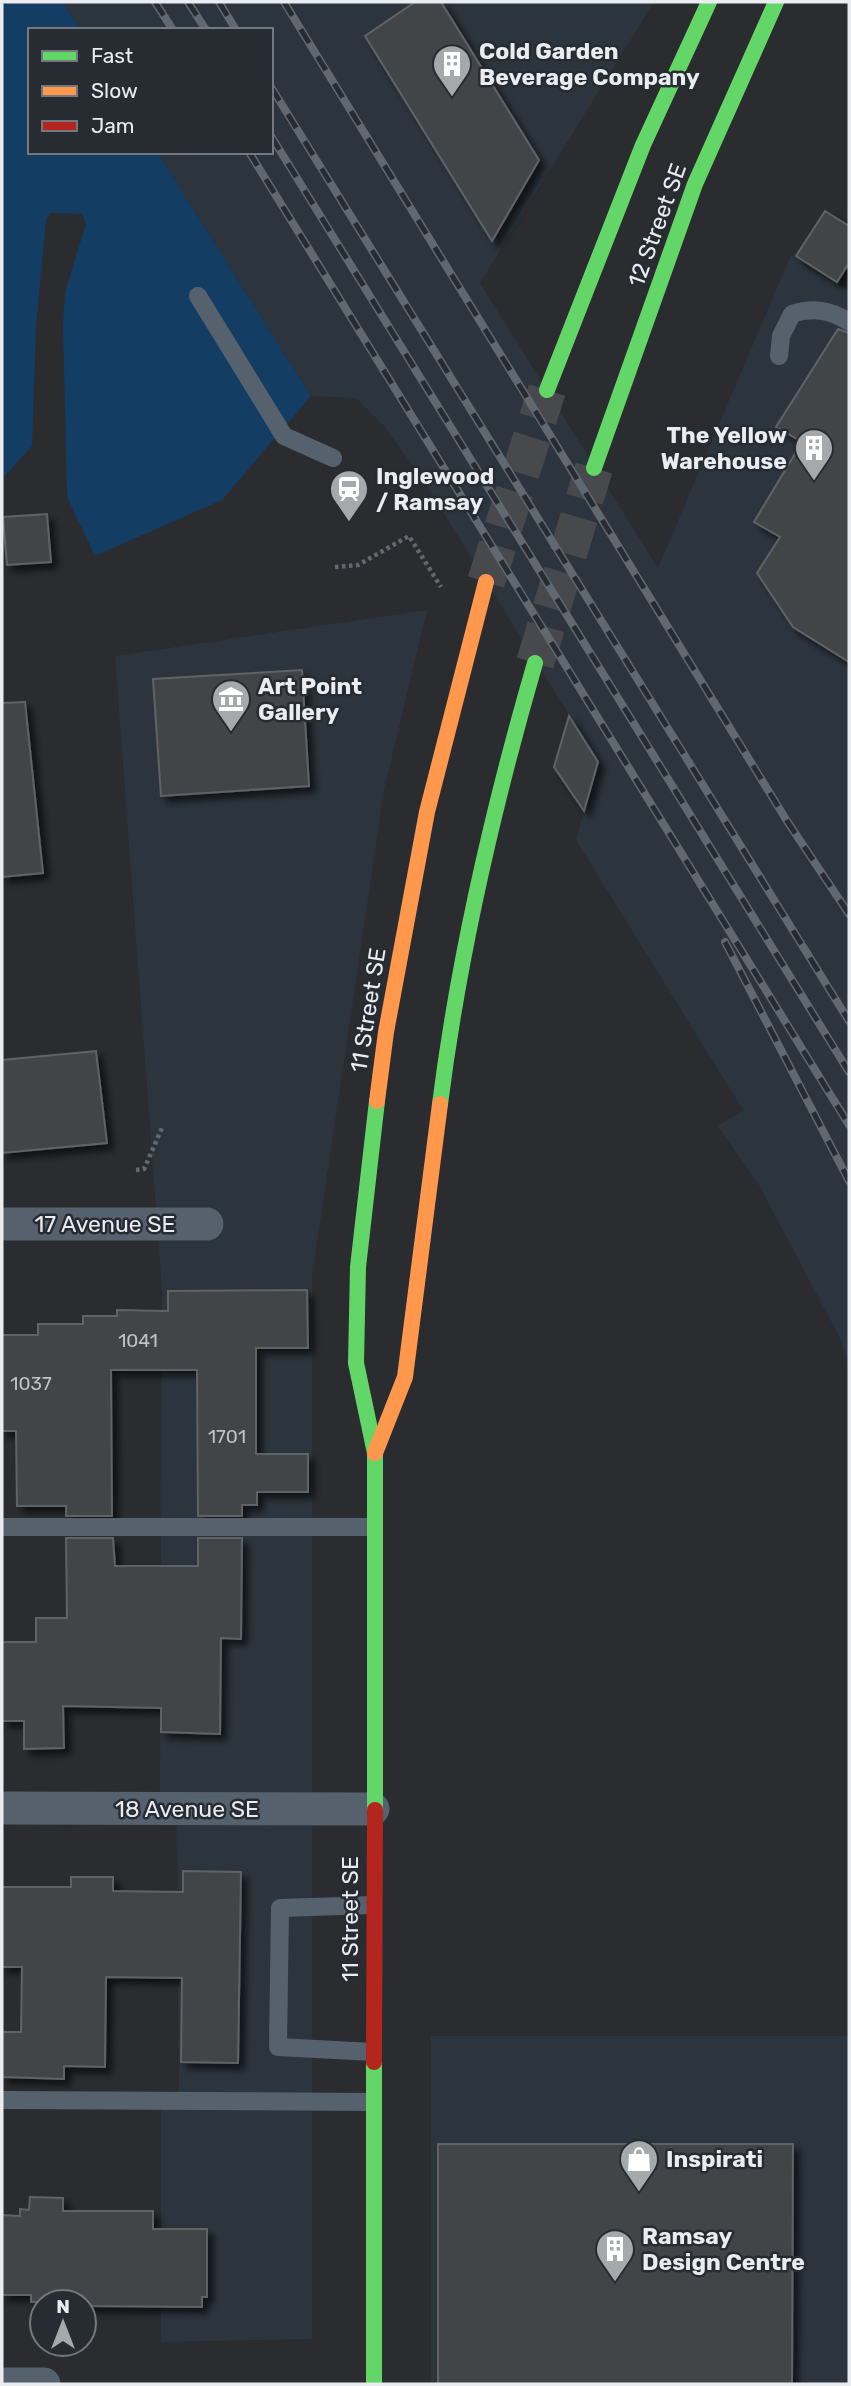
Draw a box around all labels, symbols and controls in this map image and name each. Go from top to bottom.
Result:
legend [28,28,273,154]
place label: Cold Garden Beverage Company [479,37,700,91]
text: Fast [91,43,133,68]
building icon: Cold Garden Beverage Company [431,43,473,98]
text: Slow [91,78,138,103]
text: Jam [91,113,135,138]
street label: 12 Street SE [622,159,692,291]
place label: The Yellow Warehouse [661,421,787,475]
building icon: The Yellow Warehouse [793,427,835,482]
place label: Inglewood / Ramsay [376,462,494,516]
station icon: Inglewood / Ramsay [328,468,370,523]
place label: Art Point Gallery [258,672,362,726]
museum icon: Art Point Gallery [210,678,252,733]
street label: 11 Street SE [344,946,392,1074]
street label: 17 Avenue SE [34,1210,176,1238]
house number: 1041 [118,1329,158,1352]
house number: 1037 [10,1372,52,1395]
house number: 1701 [208,1425,246,1448]
street label: 18 Avenue SE [115,1795,259,1823]
street label: 11 Street SE [336,1856,364,1982]
shop icon: Inspirati [618,2138,660,2193]
place label: Inspirati [666,2145,763,2173]
place label: Ramsay Design Centre [642,2222,805,2276]
building icon: Ramsay Design Centre [594,2228,636,2283]
north arrow [28,2288,98,2358]
text: N [56,2295,70,2318]

